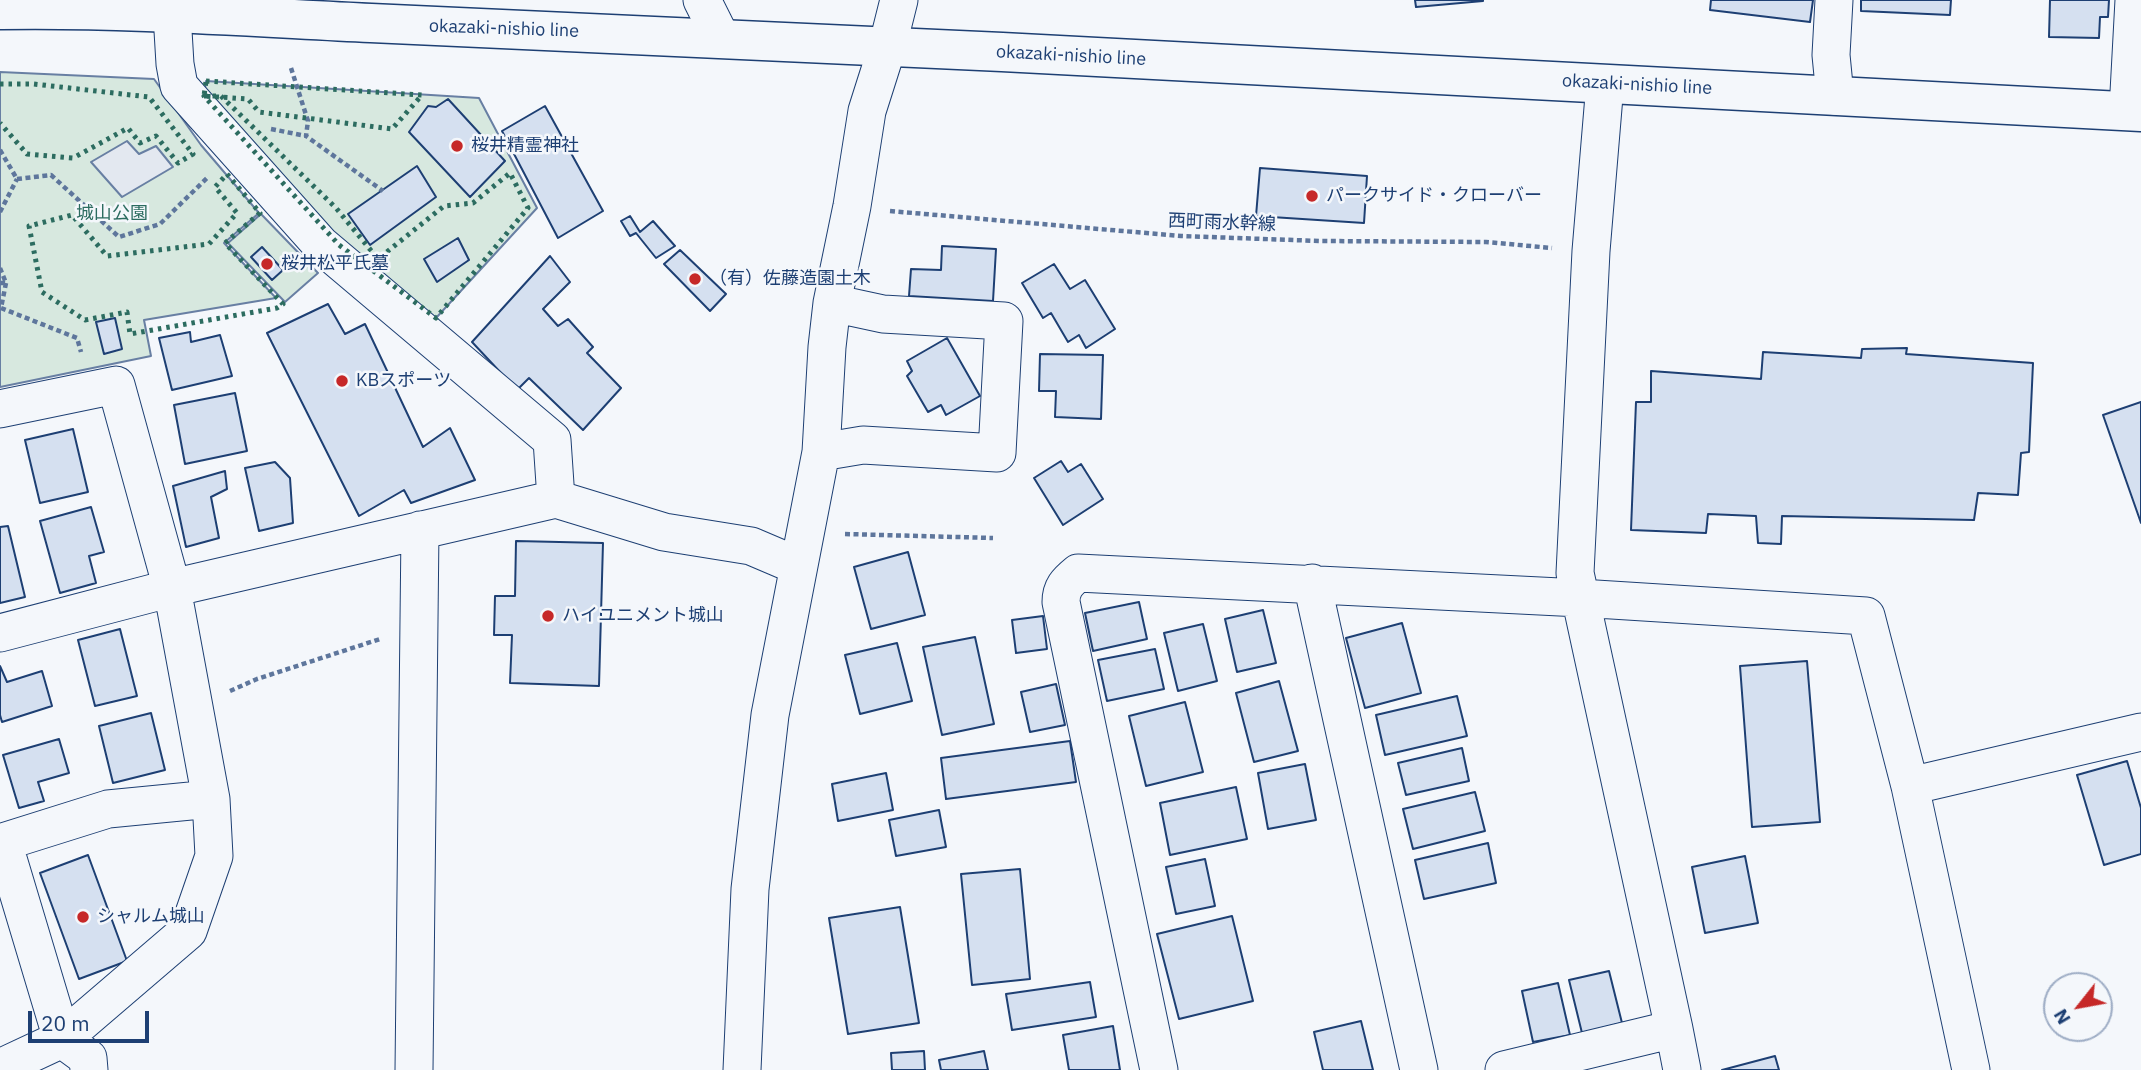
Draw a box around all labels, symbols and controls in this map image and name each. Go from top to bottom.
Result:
street label: okazaki-nishio line [429,16,579,42]
street label: okazaki-nishio line [995,41,1147,71]
street label: okazaki-nishio line [1561,70,1713,100]
place label: 桜井精霊神社 [471,135,579,157]
marker: 桜井精霊神社 [449,138,465,154]
place label: パークサイド・クローバー [1326,185,1542,207]
marker: パークサイド・クローバー [1304,188,1320,204]
park label: 城山公園 [76,203,148,225]
street label: 西町雨水幹線 [1168,210,1276,236]
place label: 桜井松平氏墓 [281,253,389,275]
marker: 桜井松平氏墓 [259,256,275,272]
place label: （有）佐藤造園土木 [709,268,871,290]
marker: （有）佐藤造園土木 [687,271,703,287]
place label: KBスポーツ [356,370,451,392]
marker: KBスポーツ [334,373,350,389]
place label: ハイユニメント城山 [562,605,724,627]
marker: ハイユニメント城山 [540,608,556,624]
place label: シャルム城山 [97,906,205,928]
marker: シャルム城山 [75,909,91,925]
north arrow [2043,972,2113,1042]
scale bar [32,996,152,1040]
text: N [2048,1005,2076,1029]
text: 20 m [41,1009,90,1037]

